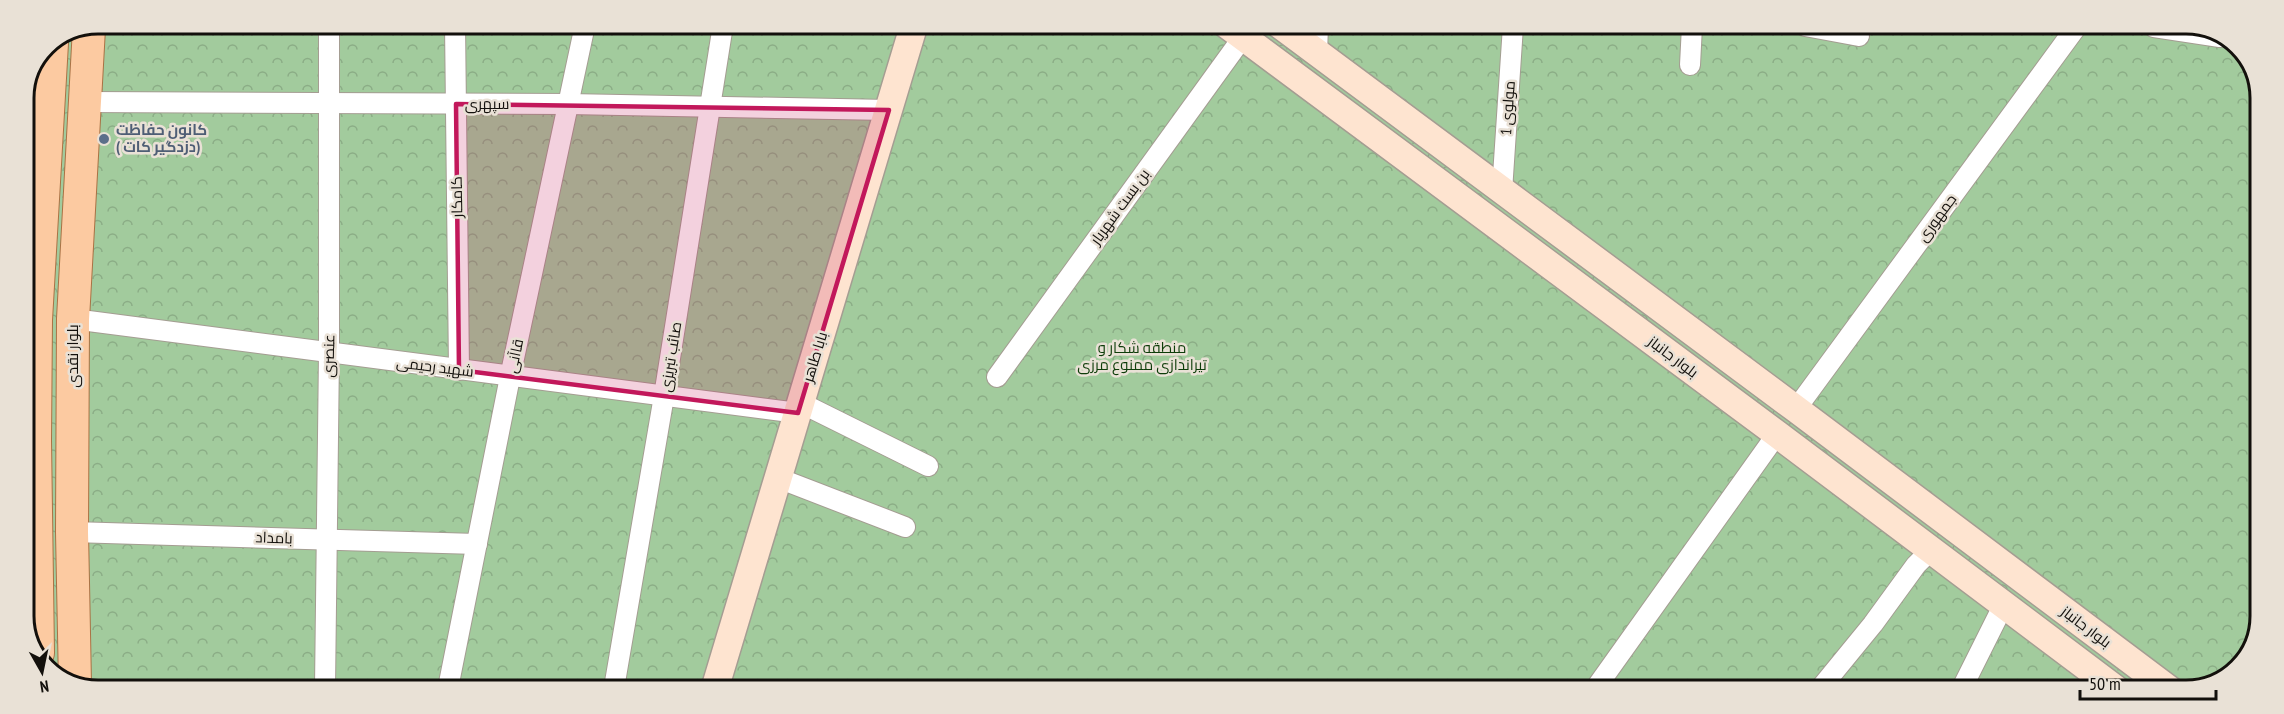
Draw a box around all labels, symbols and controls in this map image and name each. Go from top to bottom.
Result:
street label: مولوی 1 [1496,80,1520,136]
street label: سپهری [465,94,509,114]
place label: کانون حفاظت ( دزدگیر کات) [116,120,207,156]
marker: کانون حفاظت ( دزدگیر کات) [97,132,111,146]
street label: بن بست شهریار [1085,165,1154,250]
street label: کامکار [447,176,466,219]
street label: جمهوری [1913,190,1961,246]
street label: صائب تبریزی [656,320,686,394]
street label: بلوار نقدی [63,324,83,388]
street label: بابا طاهر [798,329,831,385]
street label: بلوار جانباز [1644,331,1702,382]
street label: عنصری [319,334,339,378]
street label: قاآنی [502,337,528,375]
park label: منطقه شکار و تیراندازی ممنوع مرزی [1077,338,1207,376]
street label: شهید رحیمی [395,352,475,382]
street label: بامداد [255,527,293,548]
street label: بلوار جانباز [2057,601,2115,652]
north arrow [12,642,72,702]
scale bar [2080,663,2216,701]
text: 50 m [2089,672,2121,695]
text: N [39,676,50,697]

